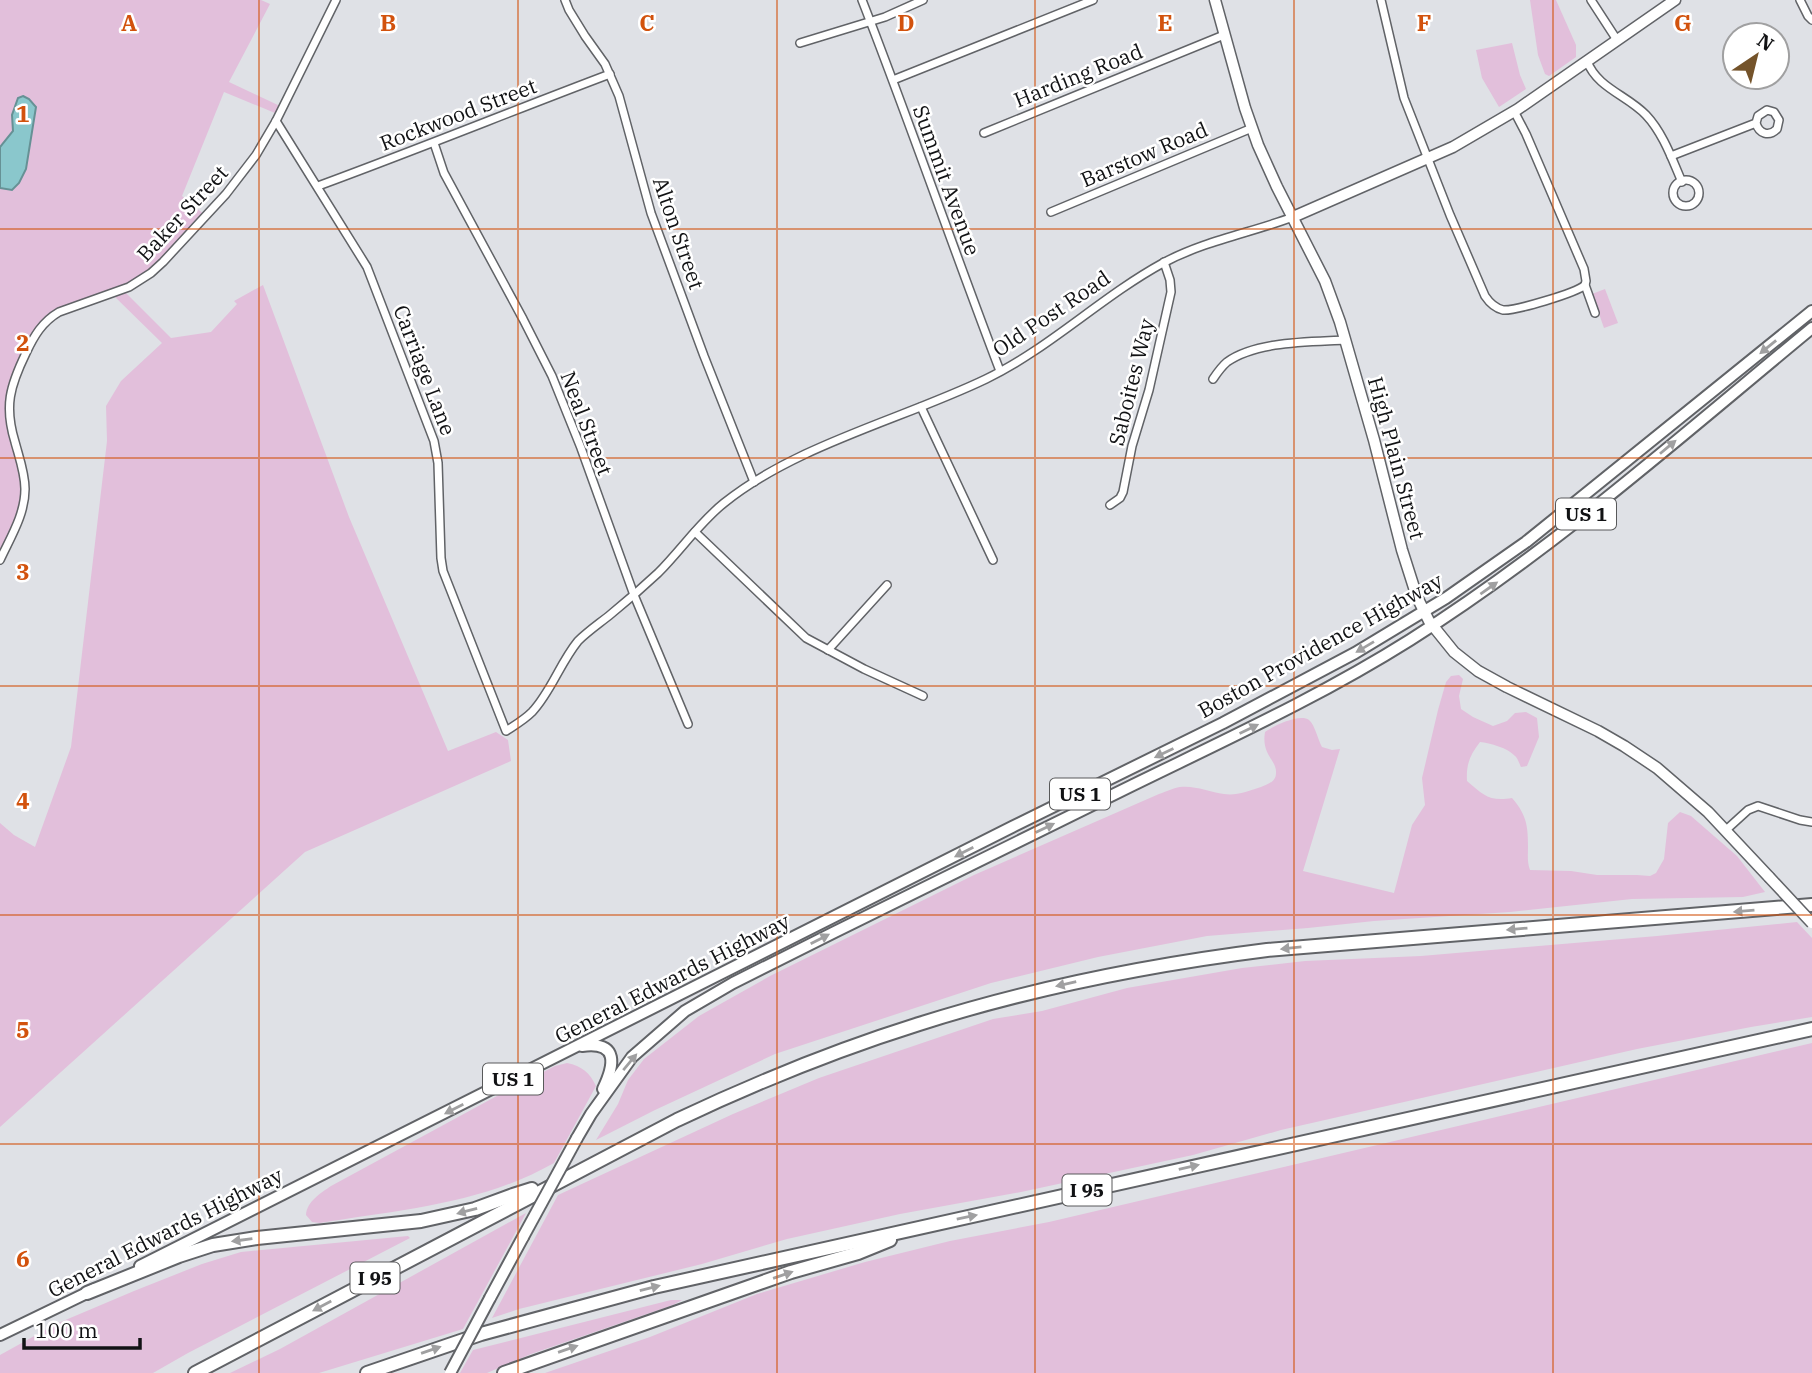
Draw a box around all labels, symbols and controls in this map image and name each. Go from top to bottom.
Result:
text: A [121,7,137,37]
text: B [380,7,396,37]
text: C [639,7,655,37]
text: D [897,7,915,37]
text: E [1157,7,1173,37]
text: F [1417,7,1431,37]
text: G [1674,7,1692,37]
north arrow [1721,21,1791,91]
text: N [1753,28,1779,56]
street label: Harding Road [1009,36,1147,114]
street label: Rockwood Street [376,71,540,157]
text: 1 [16,98,30,128]
street label: Summit Avenue [907,101,987,259]
street label: Barstow Road [1076,115,1212,193]
street label: Baker Street [130,159,234,267]
street label: Alton Street [647,173,711,293]
street label: Old Post Road [987,263,1115,363]
street label: Carriage Lane [387,301,463,439]
street label: Saboites Way [1102,315,1161,449]
text: 2 [16,327,30,357]
one-way arrow [1760,339,1778,354]
street label: Neal Street [554,367,620,479]
street label: High Plain Street [1362,374,1432,542]
one-way arrow [1659,440,1676,455]
road number: US 1 [1556,499,1616,530]
text: 3 [16,556,30,586]
street label: Boston Providence Highway [1193,566,1448,724]
one-way arrow [1480,581,1498,595]
one-way arrow [1355,640,1375,653]
one-way arrow [1239,723,1259,735]
one-way arrow [1154,747,1174,758]
road number: US 1 [1050,778,1110,810]
text: 4 [16,785,30,815]
one-way arrow [1035,822,1055,833]
one-way arrow [954,847,974,858]
street label: General Edwards Highway [550,906,795,1049]
one-way arrow [1733,906,1755,917]
one-way arrow [1506,924,1528,935]
one-way arrow [810,934,830,945]
one-way arrow [1279,943,1301,954]
one-way arrow [1055,979,1077,990]
text: 5 [16,1014,30,1044]
one-way arrow [622,1053,638,1071]
road number: US 1 [483,1064,543,1094]
one-way arrow [444,1103,464,1114]
street label: General Edwards Highway [43,1160,288,1303]
one-way arrow [1178,1162,1200,1173]
road number: I 95 [1062,1174,1112,1206]
one-way arrow [456,1206,478,1217]
one-way arrow [956,1211,978,1222]
one-way arrow [231,1235,253,1246]
text: 6 [16,1243,30,1273]
road number: I 95 [350,1262,400,1294]
one-way arrow [772,1269,793,1280]
one-way arrow [639,1282,661,1293]
one-way arrow [312,1300,332,1312]
scale bar [24,1306,140,1350]
text: 100 m [35,1316,98,1344]
one-way arrow [557,1343,578,1354]
one-way arrow [421,1344,442,1355]

